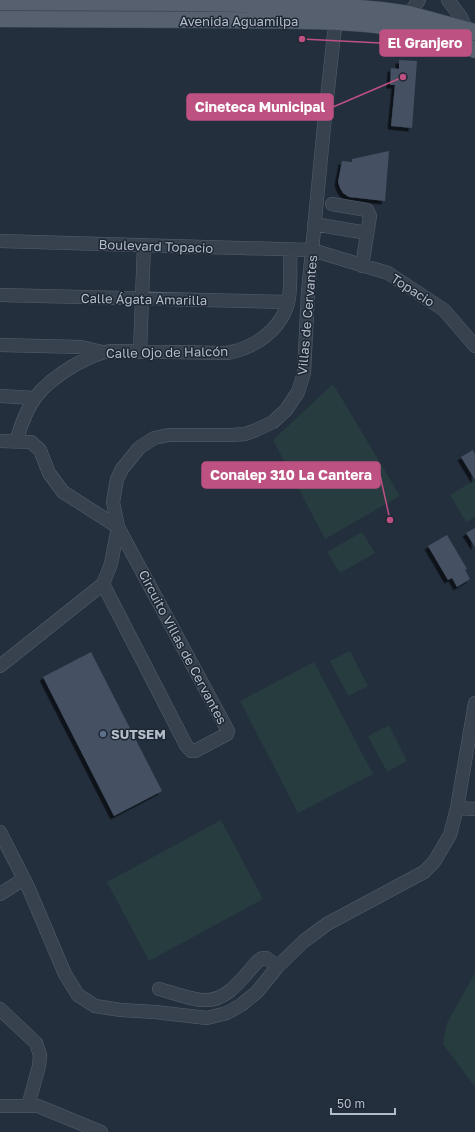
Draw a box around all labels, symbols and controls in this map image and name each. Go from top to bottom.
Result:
street label: Avenida Aguamilpa [180,13,298,29]
callout: El Granjero [380,30,471,56]
text: El Granjero [388,34,462,51]
callout: Cineteca Municipal [187,94,333,120]
text: Cineteca Municipal [195,98,325,115]
street label: Boulevard Topacio [98,236,214,256]
street label: Villas de Cervantes [294,254,320,376]
street label: Topacio [388,270,438,310]
street label: Calle Ágata Amarilla [81,290,207,308]
street label: Calle Ojo de Halcón [106,343,228,361]
callout: Conalep 310 La Cantera [202,462,380,488]
text: Conalep 310 La Cantera [210,466,372,483]
street label: Circuito Villas de Cervantes [135,567,231,727]
place label: SUTSEM [111,726,166,742]
marker: SUTSEM [98,729,108,739]
scale bar [331,1090,395,1116]
text: 50 m [337,1096,365,1111]

